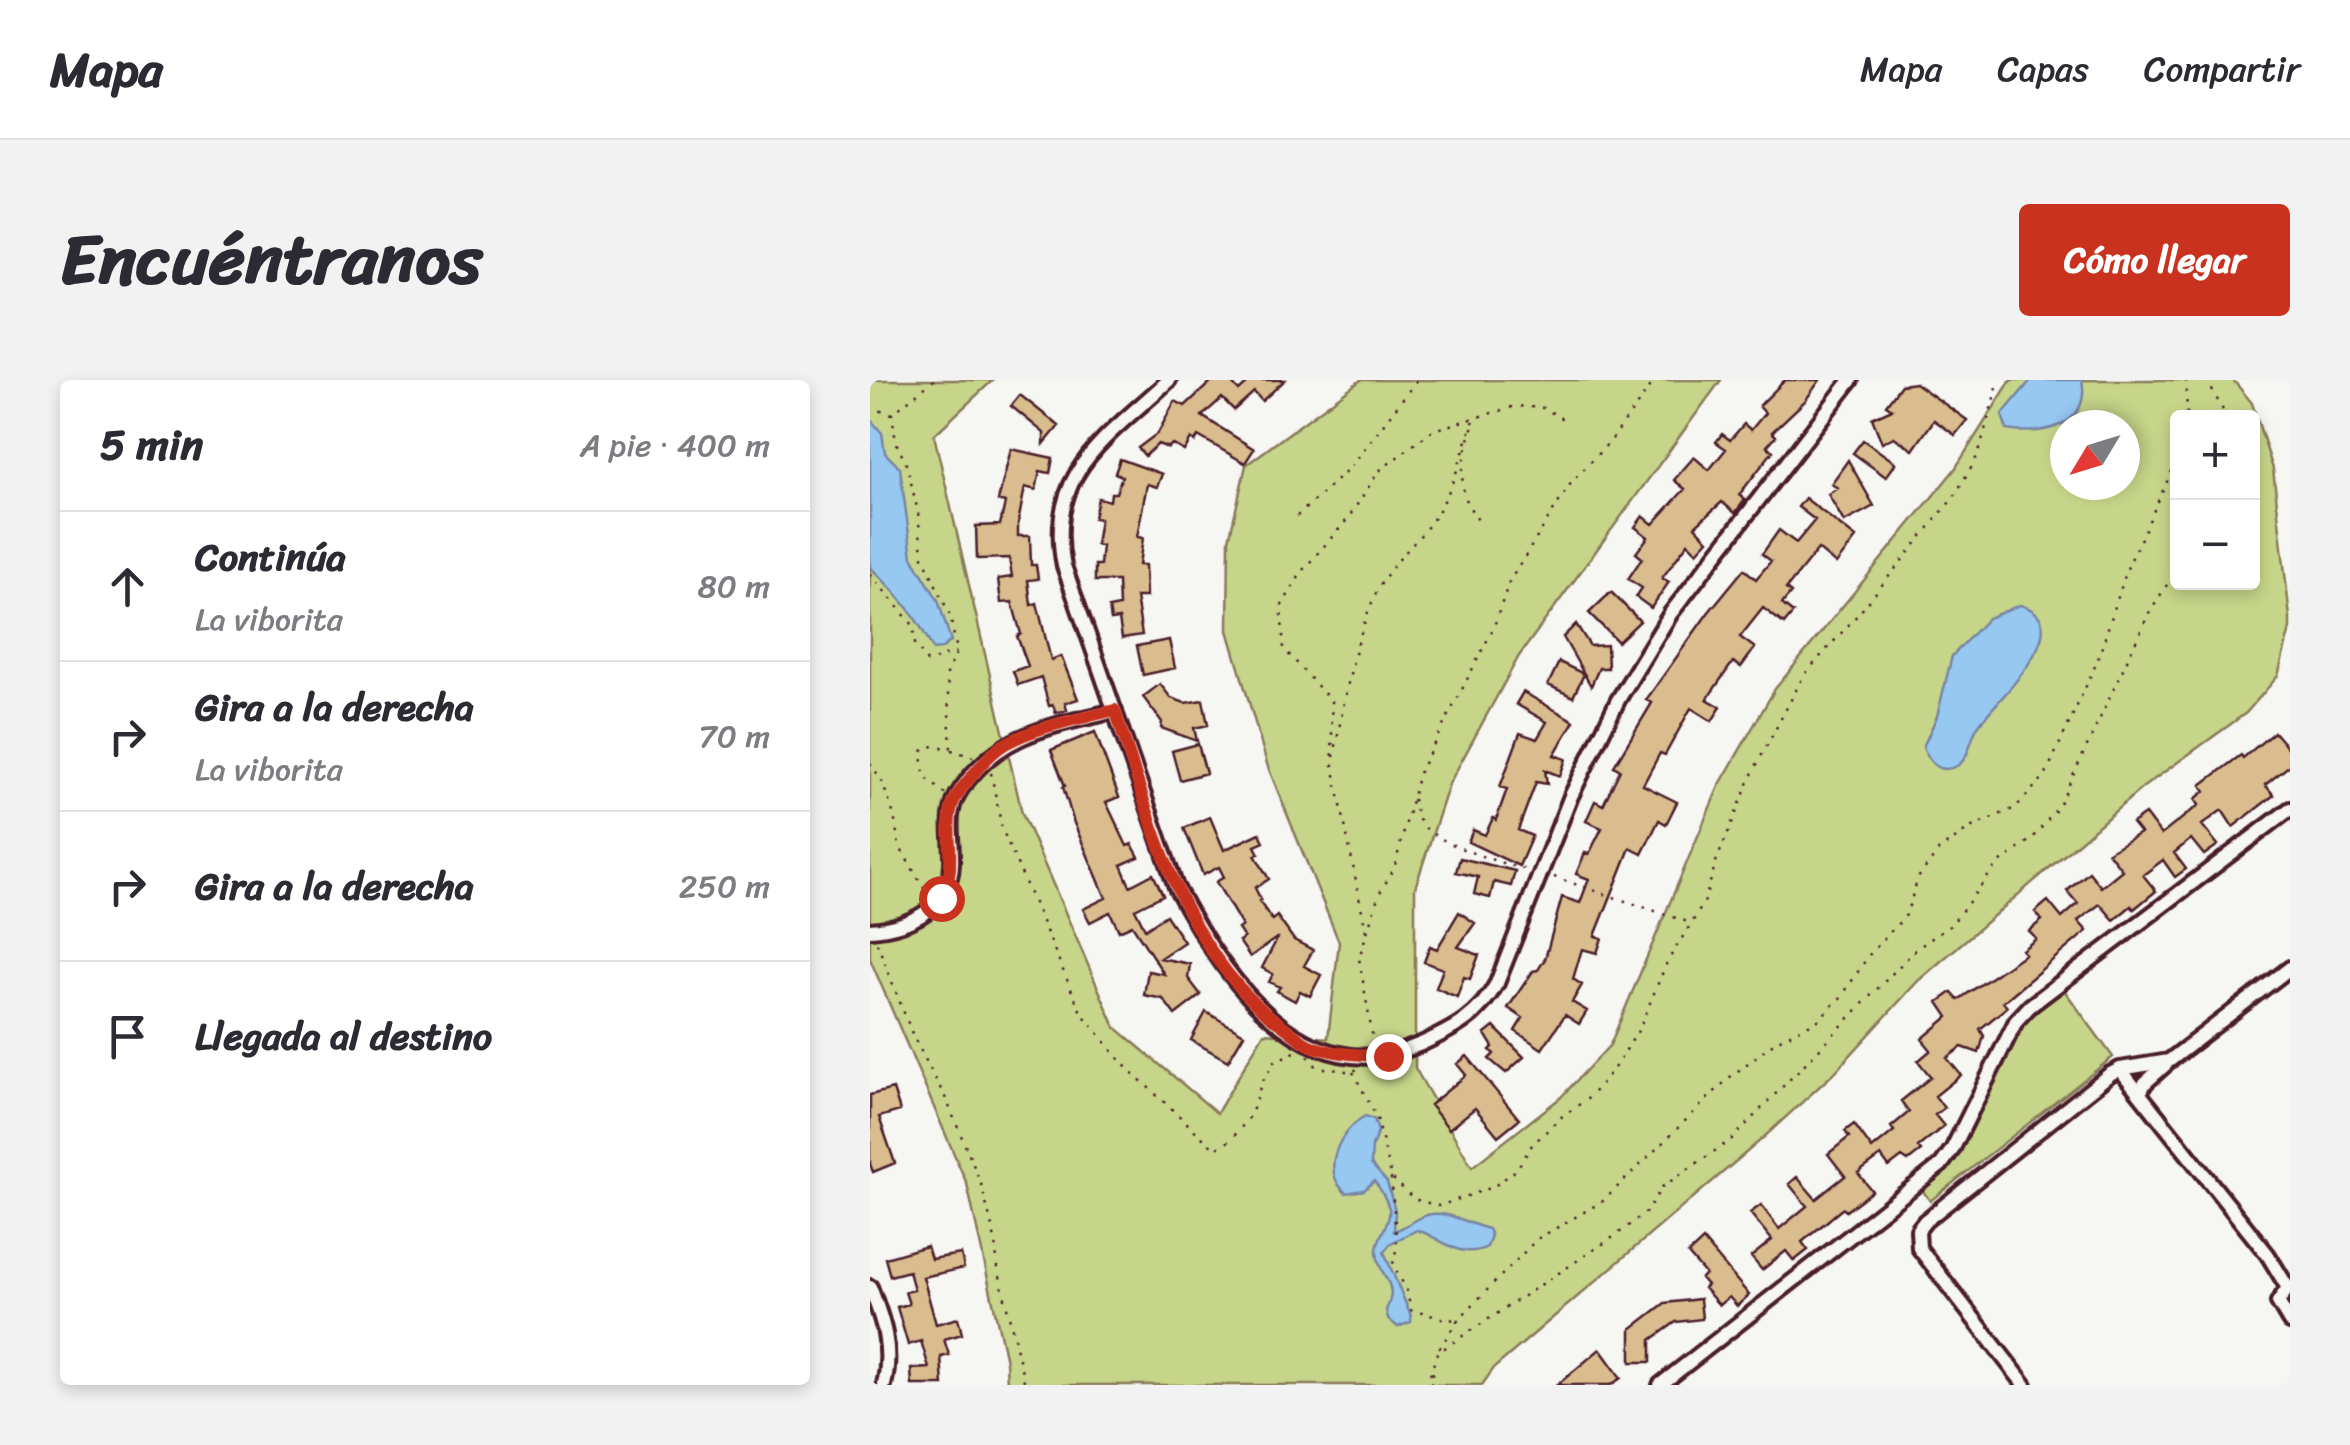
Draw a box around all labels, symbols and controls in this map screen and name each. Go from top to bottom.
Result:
text: Mapa [50,27,163,112]
text: Mapa [1860,38,1942,100]
text: Capas [1997,38,2089,100]
text: Compartir [2144,38,2300,100]
text: Encuéntranos [60,198,482,322]
button: Cómo llegar [2019,204,2290,316]
text: 5 min [100,408,203,482]
north arrow [2050,410,2140,500]
map controls [2170,410,2260,590]
button: + [2170,410,2260,500]
text: A pie · 400 m [580,417,770,474]
button: − [2170,500,2260,590]
text: Continúa [195,524,346,591]
text: 80 m [698,558,770,615]
icon: ahead [100,559,155,614]
text: La viborita [195,591,343,648]
text: Gira a la derecha [195,674,474,741]
text: 70 m [699,708,770,765]
icon: right [100,709,155,764]
text: La viborita [195,741,343,798]
text: Gira a la derecha [195,853,474,920]
text: 250 m [679,858,770,915]
icon: right [100,859,155,914]
route start [919,876,965,922]
text: Llegada al destino [195,1003,492,1070]
icon: arrive [100,1009,155,1064]
route end [1366,1034,1412,1080]

